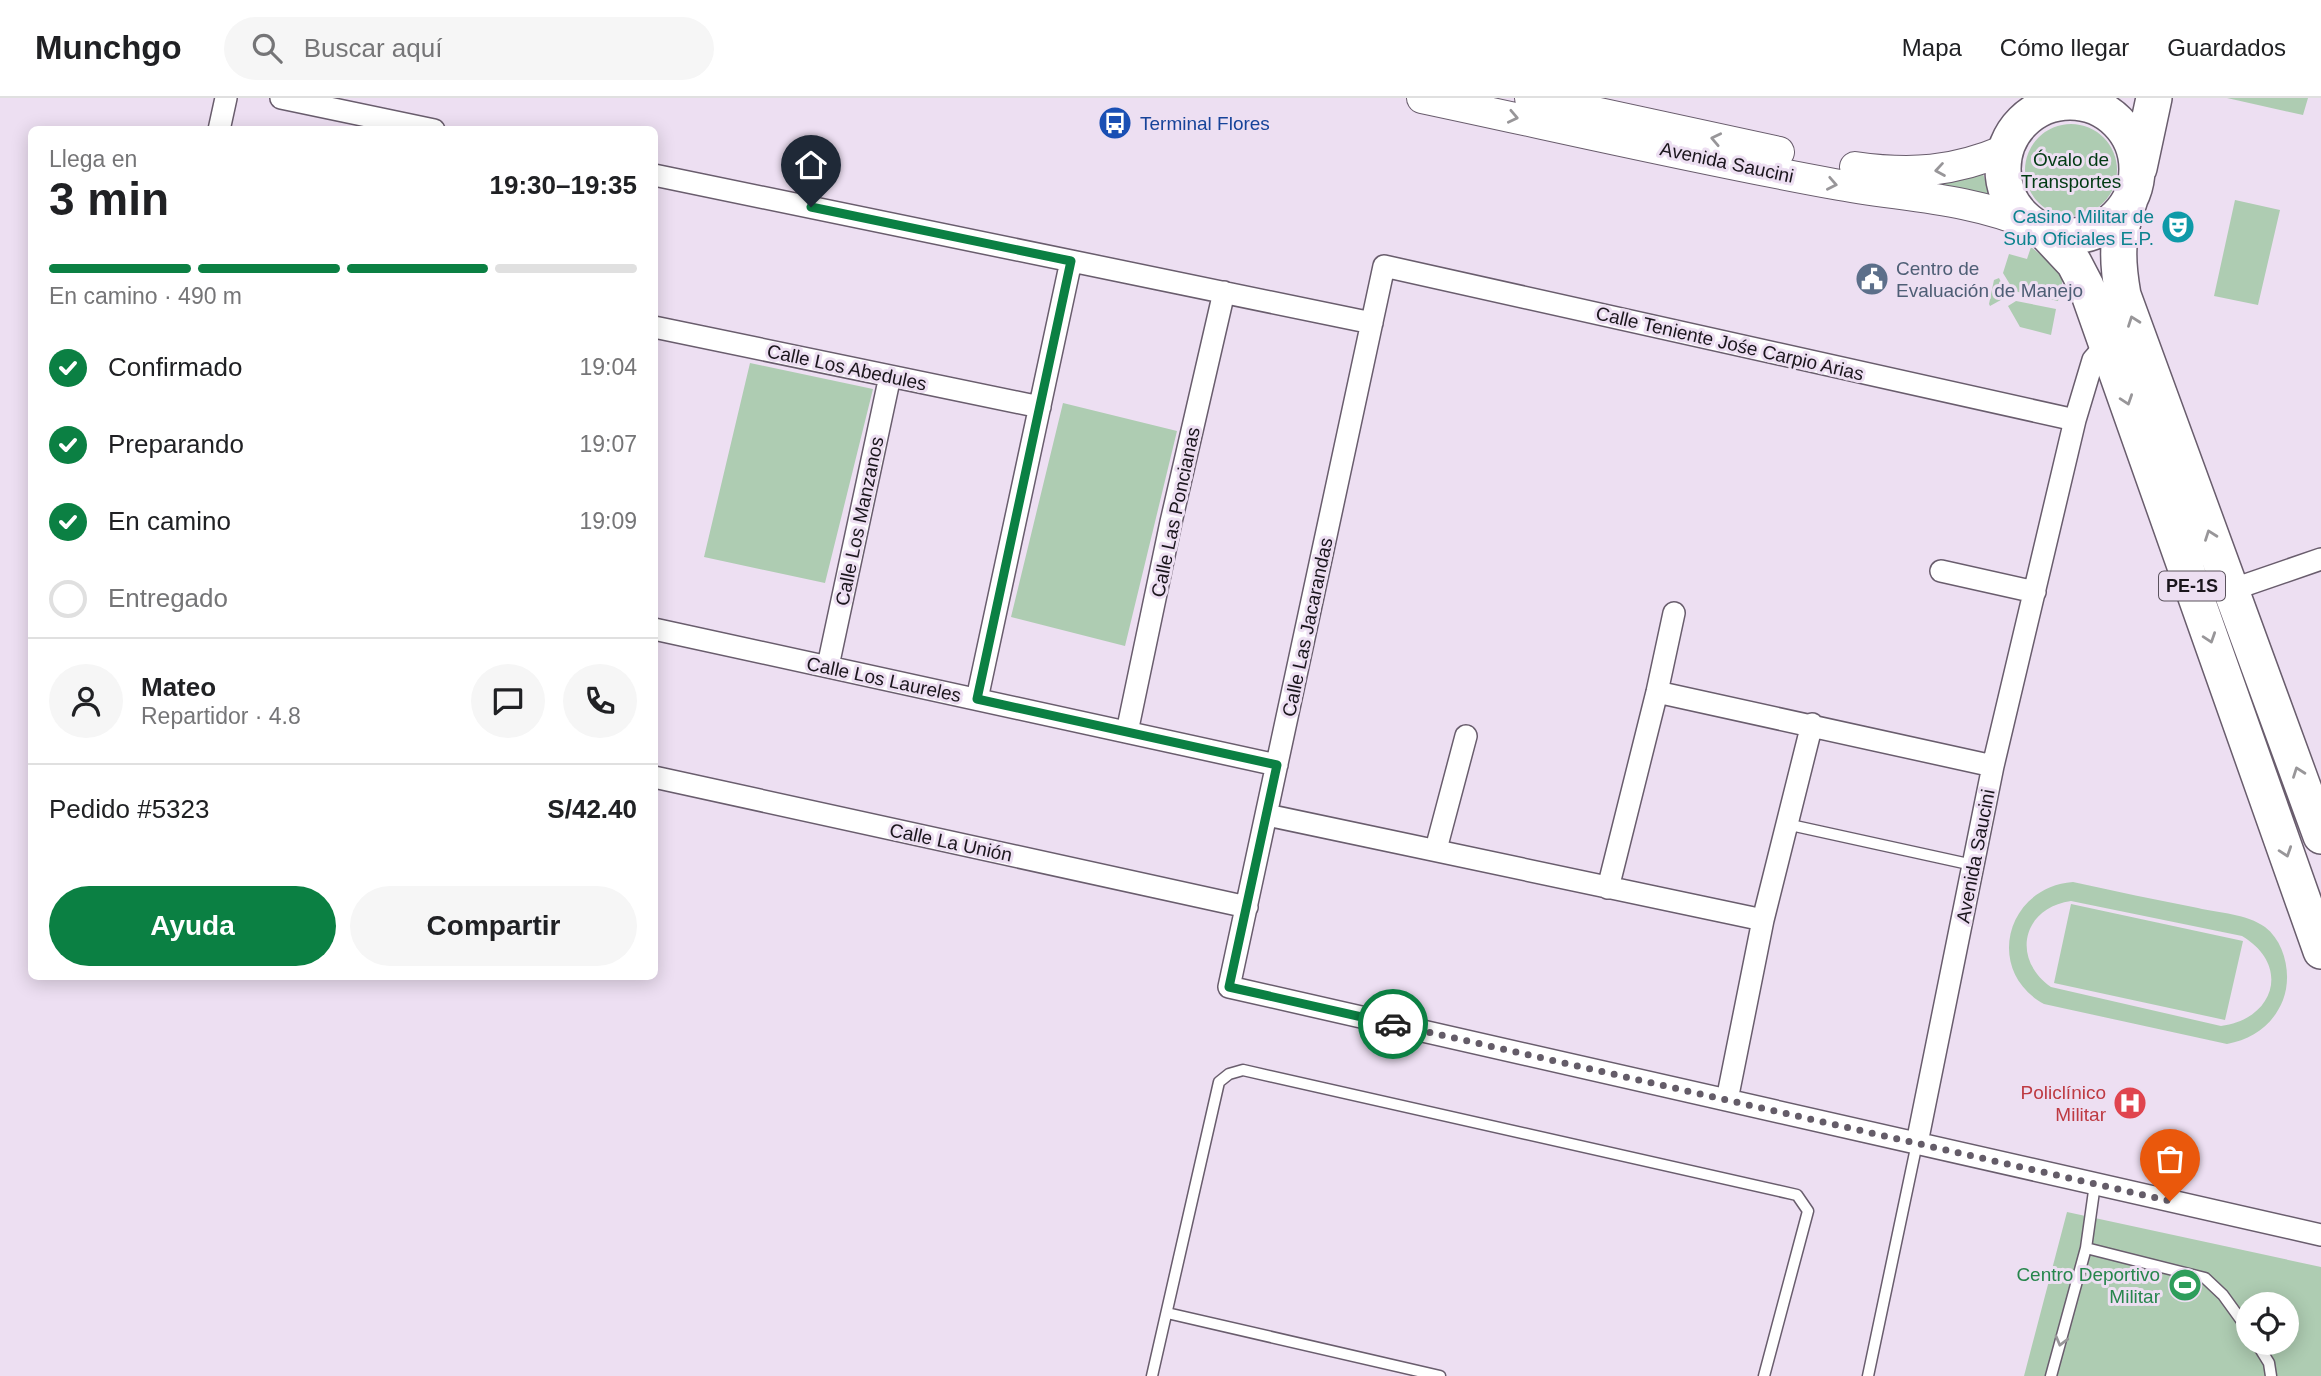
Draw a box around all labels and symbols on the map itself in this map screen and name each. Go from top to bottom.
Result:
bus stop icon: Terminal Flores [1096,104,1134,142]
one-way arrow [1507,109,1519,124]
place label: Terminal Flores [1140,113,1270,134]
one-way arrow [1710,132,1722,147]
pin [781,135,841,207]
street label: Avenida Saucini [1658,138,1796,187]
park label: Óvalo de Transportes [2021,149,2121,192]
one-way arrow [1934,162,1946,177]
one-way arrow [1826,175,1838,190]
place label: Casino Militar de Sub Oficiales E.P. [2003,206,2154,249]
theatre icon: Casino Militar de Sub Oficiales E.P. [2159,208,2197,246]
place label: Centro de Evaluación de Manejo [1896,258,2083,301]
public building icon: Centro de Evaluación de Manejo [1853,260,1891,298]
street label: Calle Teniente Jośe Carpio Arias [1594,302,1866,385]
one-way arrow [2127,316,2141,328]
street label: Calle Los Abedules [765,340,929,395]
one-way arrow [2118,394,2132,406]
street label: Calle Las Poncianas [1147,425,1204,599]
street label: Calle Los Manzanos [831,435,888,607]
one-way arrow [2205,530,2219,542]
street label: Calle Las Jacarandas [1278,536,1337,719]
road number: PE-1S [2159,572,2225,600]
one-way arrow [2202,631,2216,643]
street label: Calle Los Laureles [805,653,963,706]
one-way arrow [2292,766,2306,778]
street label: Avenida Saucini [1952,787,1999,925]
street label: Calle La Unión [888,819,1014,866]
one-way arrow [2278,846,2292,858]
courier [1358,989,1428,1059]
place label: Policlínico Militar [2020,1082,2107,1125]
hospital icon: Policlínico Militar [2111,1084,2149,1122]
pin [2140,1129,2200,1201]
place label: Centro Deportivo Militar [2016,1264,2161,1307]
sports icon: Centro Deportivo Militar [2166,1266,2204,1304]
one-way arrow [2054,1335,2069,1347]

